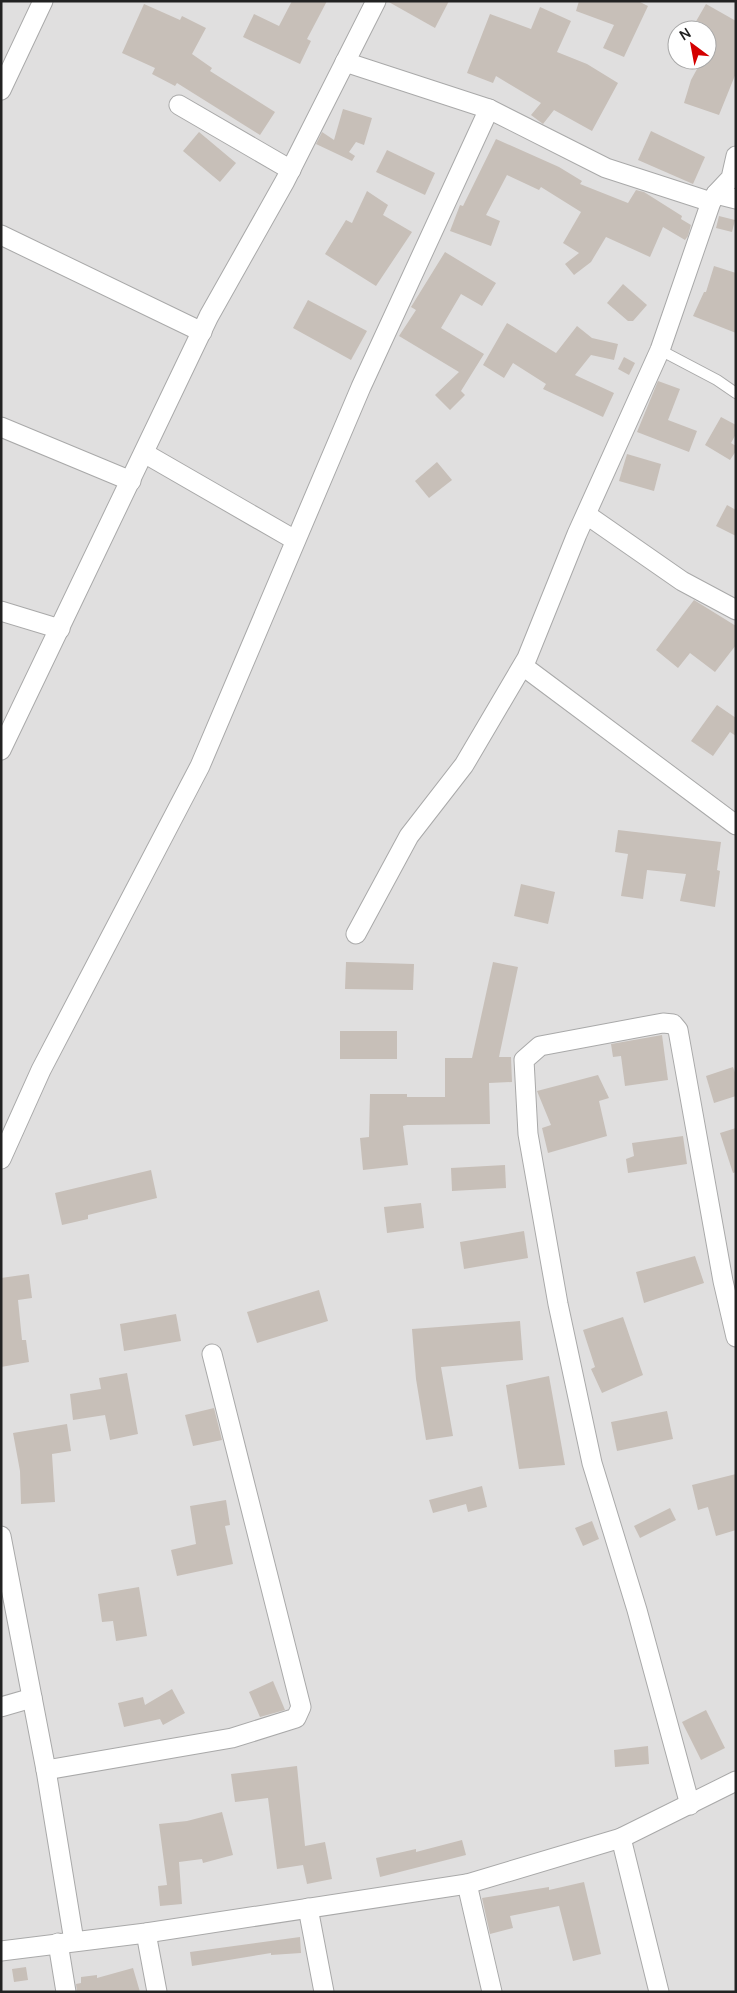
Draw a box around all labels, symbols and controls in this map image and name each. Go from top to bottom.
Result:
north arrow [667,20,717,70]
text: N [676,23,694,44]

